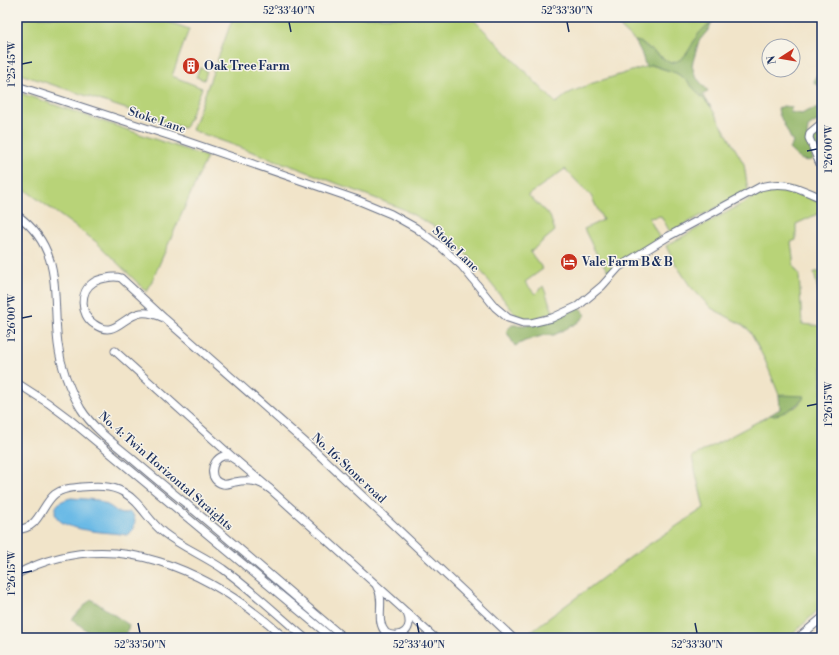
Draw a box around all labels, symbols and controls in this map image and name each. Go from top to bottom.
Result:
text: 52°33'40"N [263,5,316,17]
text: 52°33'30"N [541,5,593,17]
north arrow [761,38,801,78]
text: 1°25'45"W [6,40,18,87]
text: N [764,54,780,66]
building icon: Oak Tree Farm [181,56,201,76]
place label: Oak Tree Farm [204,59,290,74]
street label: Stoke Lane [126,104,188,137]
text: 1°26'00"W [823,124,835,173]
street label: Stoke Lane [429,223,482,275]
hotel icon: Vale Farm B & B [559,252,579,272]
place label: Vale Farm B & B [581,255,673,270]
text: 1°26'00"W [6,293,18,342]
text: 1°26'15"W [823,381,835,426]
street label: No. 4: Twin Horizontal Straights [95,409,236,534]
street label: No. 16: Stone road [308,430,389,507]
text: 1°26'15"W [6,550,18,595]
text: 52°33'50"N [114,639,166,651]
text: 52°33'40"N [393,639,446,651]
text: 52°33'30"N [671,639,723,651]

